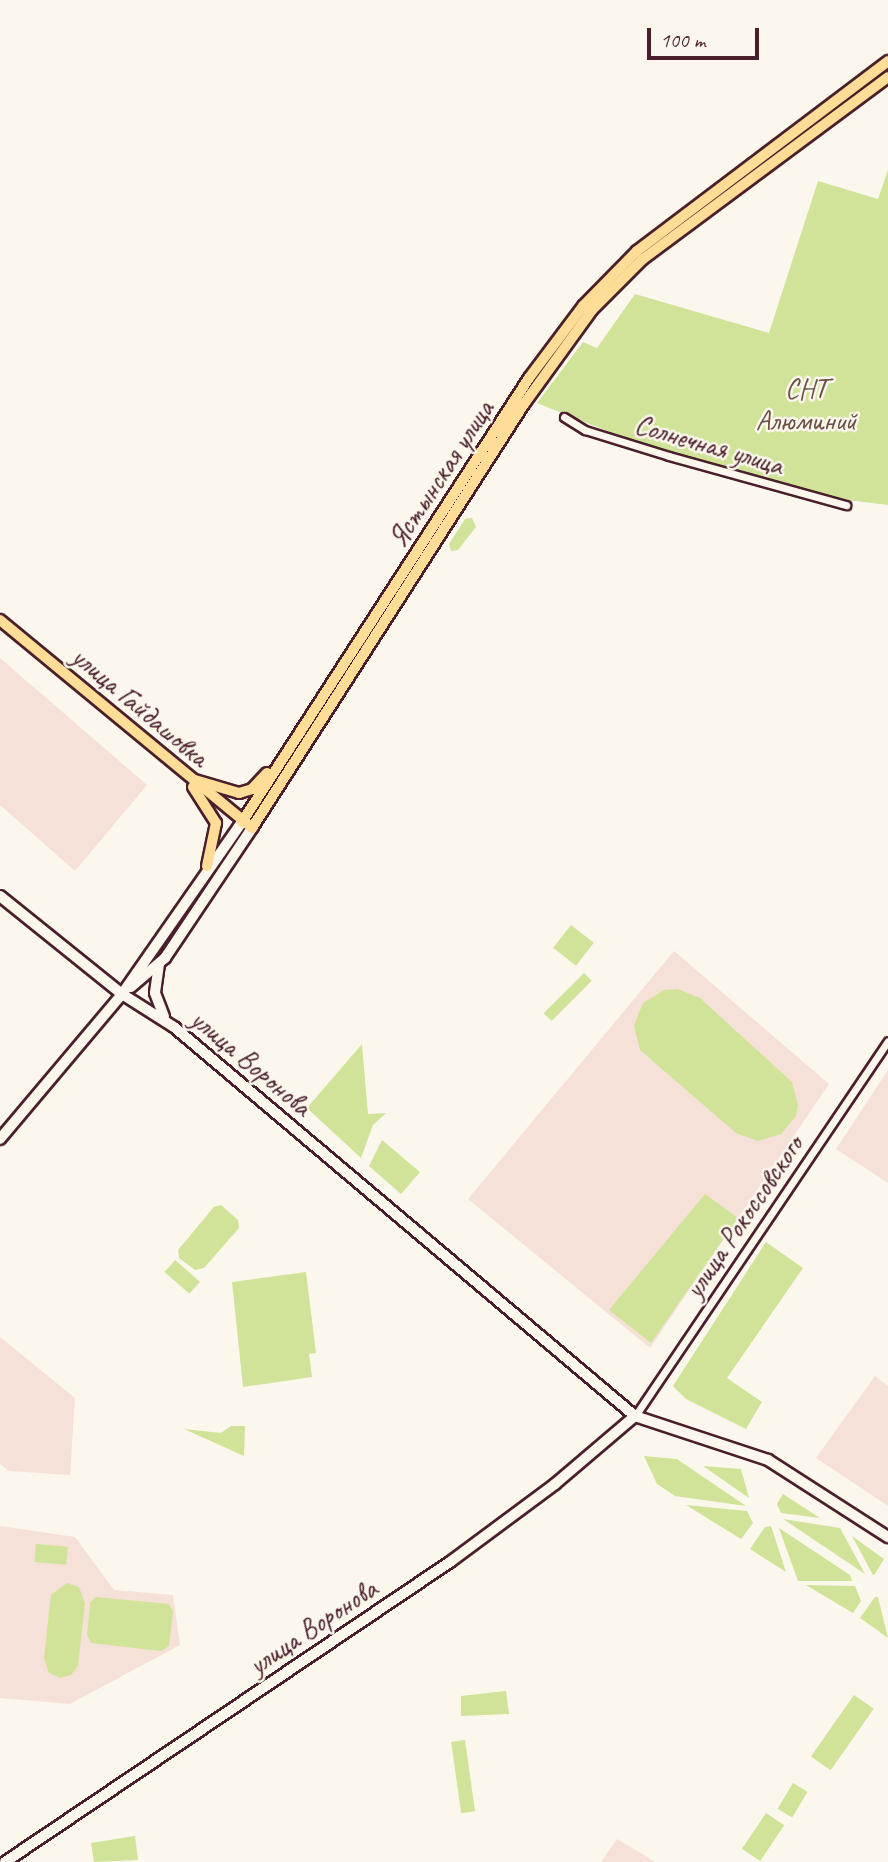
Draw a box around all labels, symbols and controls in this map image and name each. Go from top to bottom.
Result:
scale bar [650,14,762,58]
text: 100 m [660,27,705,53]
park label: СНТ Алюминий [756,372,856,438]
street label: Ястынская улица [381,393,501,555]
street label: Солнечная улица [630,407,788,483]
street label: улица Гайдашовка [65,640,215,774]
street label: улица Воронова [184,1003,318,1123]
street label: улица Рокоссовского [677,1129,811,1305]
street label: улица Воронова [242,1572,384,1682]

